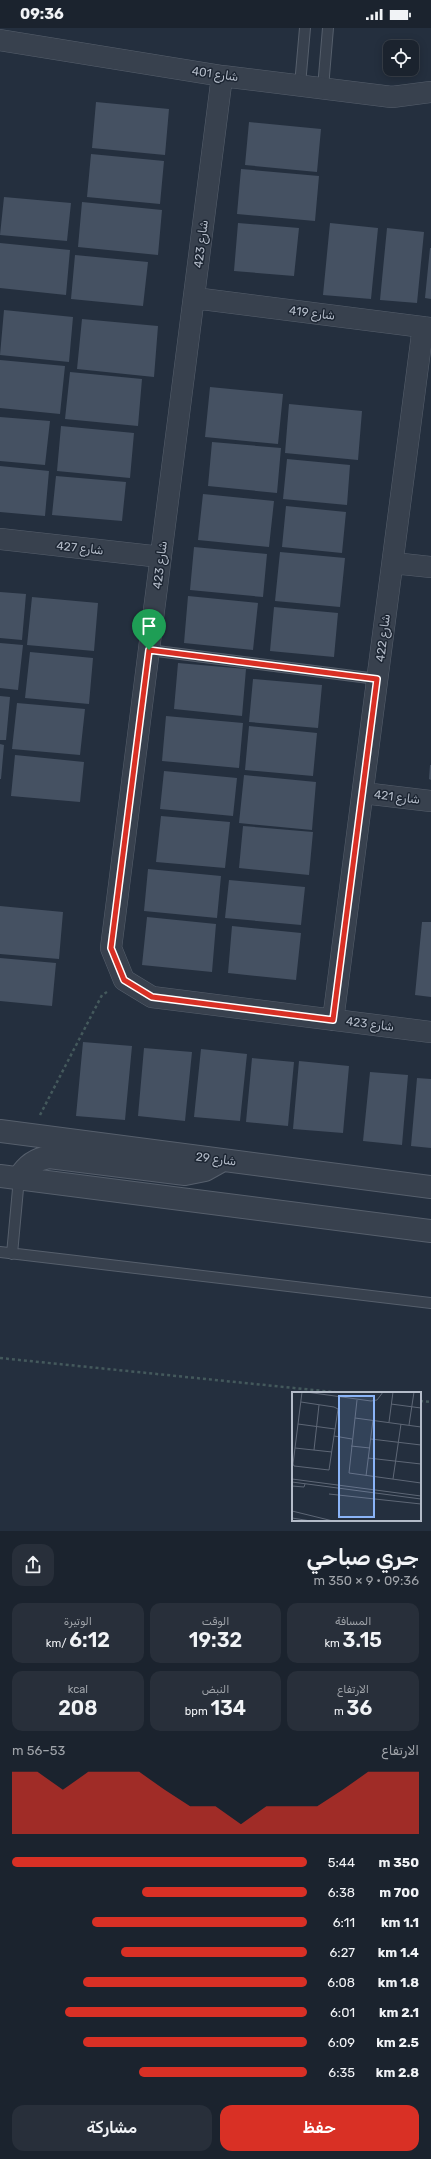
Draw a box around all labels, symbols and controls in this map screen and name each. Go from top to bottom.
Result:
text: 09:36 [20,5,64,23]
map controls [383,40,419,76]
button: locate [383,40,419,76]
street label: شارع 401 [190,64,239,86]
street label: شارع 423 [191,219,213,269]
street label: شارع 419 [288,303,336,325]
street label: شارع 427 [55,539,104,559]
street label: شارع 423 [150,540,172,590]
pin [132,609,166,650]
street label: شارع 422 [373,613,395,663]
icon: arrive [138,615,160,637]
street label: شارع 421 [373,787,421,809]
street label: شارع 423 [345,1014,395,1036]
street label: شارع 29 [195,1150,237,1170]
inset map [292,1392,421,1521]
button: share [12,1544,54,1586]
text: جري صباحي [307,1544,419,1571]
text: 09:36 · 9 × 350 m [313,1573,419,1588]
text: الوتيرة [64,1615,92,1628]
text: الوقت [202,1615,229,1628]
text: المسافة [335,1615,371,1628]
text: 6:12 [69,1628,110,1652]
text: 19:32 [189,1628,242,1652]
text: 3.15 [343,1628,382,1652]
text: /km [46,1637,69,1650]
text: km [324,1637,343,1650]
text: kcal [68,1683,88,1696]
text: النبض [202,1683,229,1696]
text: الارتفاع [337,1683,369,1696]
text: 208 [58,1696,98,1720]
text: 134 [210,1696,246,1720]
text: 36 [347,1696,372,1720]
text: bpm [185,1705,210,1718]
text: m [334,1705,347,1718]
text: 53–56 m [12,1743,65,1758]
text: الارتفاع [382,1743,419,1758]
text: 5:44 [328,1855,355,1870]
text: 350 m [378,1855,419,1870]
text: 6:38 [328,1885,355,1900]
text: 700 m [379,1885,419,1900]
text: 6:11 [333,1915,355,1930]
text: 1.1 km [381,1915,419,1930]
text: 6:27 [330,1945,355,1960]
text: 1.4 km [378,1945,419,1960]
text: 6:08 [327,1975,355,1990]
text: 1.8 km [378,1975,419,1990]
text: 6:01 [330,2005,355,2020]
text: 2.1 km [379,2005,419,2020]
text: 6:09 [328,2035,355,2050]
text: 2.5 km [376,2035,419,2050]
text: 6:35 [328,2065,355,2080]
text: 2.8 km [376,2065,419,2080]
button: مشاركة [12,2105,212,2151]
button: حفظ [220,2105,419,2151]

